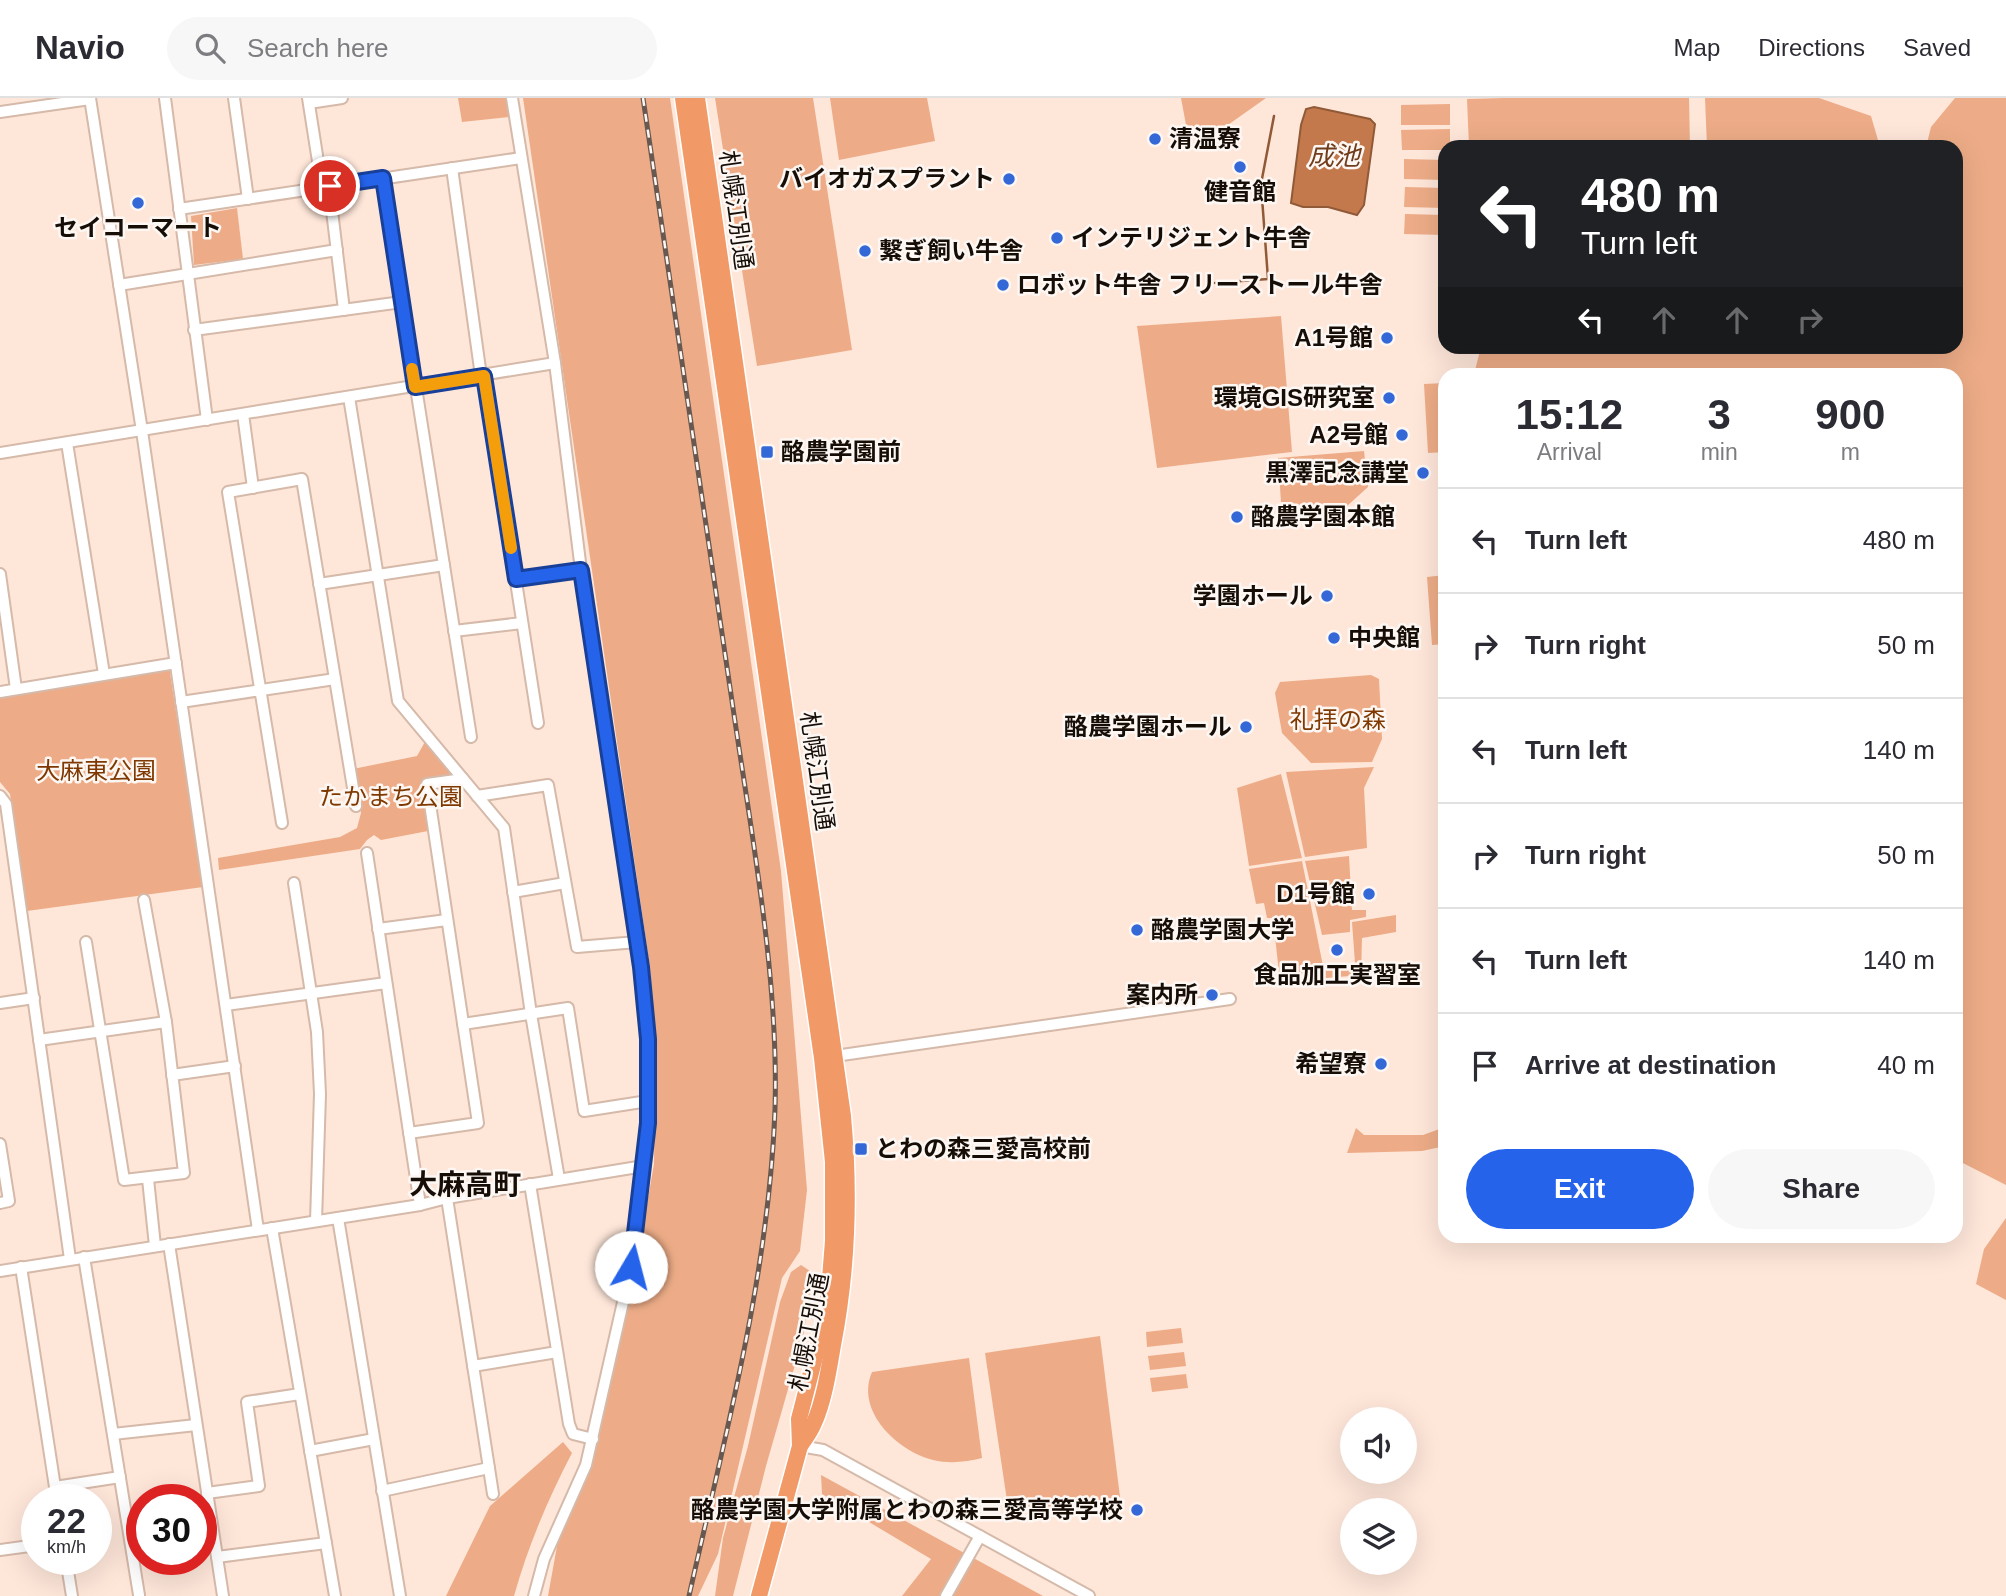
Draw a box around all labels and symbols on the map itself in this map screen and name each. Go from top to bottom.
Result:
place label: 清温寮 [1169,125,1241,152]
marker: 清温寮 [1147,131,1163,147]
water label: 成池 [1308,141,1363,171]
street label: 札幌江別通 [715,149,758,271]
pin [300,156,360,216]
marker: 健音館 [1232,159,1248,175]
place label: バイオガスプラント [779,165,995,192]
marker: バイオガスプラント [1001,171,1017,187]
place label: 健音館 [1204,178,1276,205]
marker: セイコーマート [130,195,146,211]
place label: セイコーマート [54,214,222,241]
place label: インテリジェント牛舎 [1071,224,1311,251]
marker: インテリジェント牛舎 [1049,230,1065,246]
place label: 繋ぎ飼い牛舎 [879,237,1023,264]
marker: 繋ぎ飼い牛舎 [857,243,873,259]
place label: ロボット牛舎 フリーストール牛舎 [1017,271,1382,298]
marker: ロボット牛舎 フリーストール牛舎 [995,277,1011,293]
place label: A1号館 [1294,324,1373,351]
marker: A1号館 [1379,330,1395,346]
place label: 環境GIS研究室 [1214,384,1375,411]
marker: 環境GIS研究室 [1381,390,1397,406]
place label: A2号館 [1309,421,1388,448]
marker: A2号館 [1394,427,1410,443]
place label: 酪農学園前 [781,438,901,465]
marker: 酪農学園前 [759,444,775,460]
place label: 黒澤記念講堂 [1265,459,1409,486]
marker: 黒澤記念講堂 [1415,465,1431,481]
place label: 酪農学園本館 [1251,503,1395,530]
marker: 酪農学園本館 [1229,509,1245,525]
place label: 学園ホール [1193,582,1313,609]
marker: 学園ホール [1319,588,1335,604]
place label: 中央館 [1348,624,1420,651]
marker: 中央館 [1326,630,1342,646]
park label: 礼拝の森 [1290,706,1386,733]
street label: 札幌江別通 [796,710,839,832]
place label: 酪農学園ホール [1064,713,1232,740]
marker: 酪農学園ホール [1238,719,1254,735]
park label: 大麻東公園 [36,757,156,784]
park label: たかまち公園 [319,783,463,810]
place label: D1号館 [1276,880,1355,907]
marker: D1号館 [1361,886,1377,902]
place label: 酪農学園大学 [1151,916,1295,943]
marker: 酪農学園大学 [1129,922,1145,938]
marker: 食品加工実習室 [1329,942,1345,958]
place label: 食品加工実習室 [1253,961,1421,988]
place label: 案内所 [1126,981,1198,1008]
marker: 案内所 [1204,987,1220,1003]
place label: 希望寮 [1295,1050,1367,1077]
marker: 希望寮 [1373,1056,1389,1072]
place label: とわの森三愛高校前 [875,1135,1091,1162]
marker: とわの森三愛高校前 [853,1141,869,1157]
district label: 大麻高町 [409,1169,521,1200]
position arrow [594,1230,668,1304]
street label: 札幌江別通 [784,1270,833,1393]
speed limit sign: 30 [126,1484,217,1575]
place label: 酪農学園大学附属とわの森三愛高等学校 [691,1496,1123,1523]
marker: 酪農学園大学附属とわの森三愛高等学校 [1129,1502,1145,1518]

